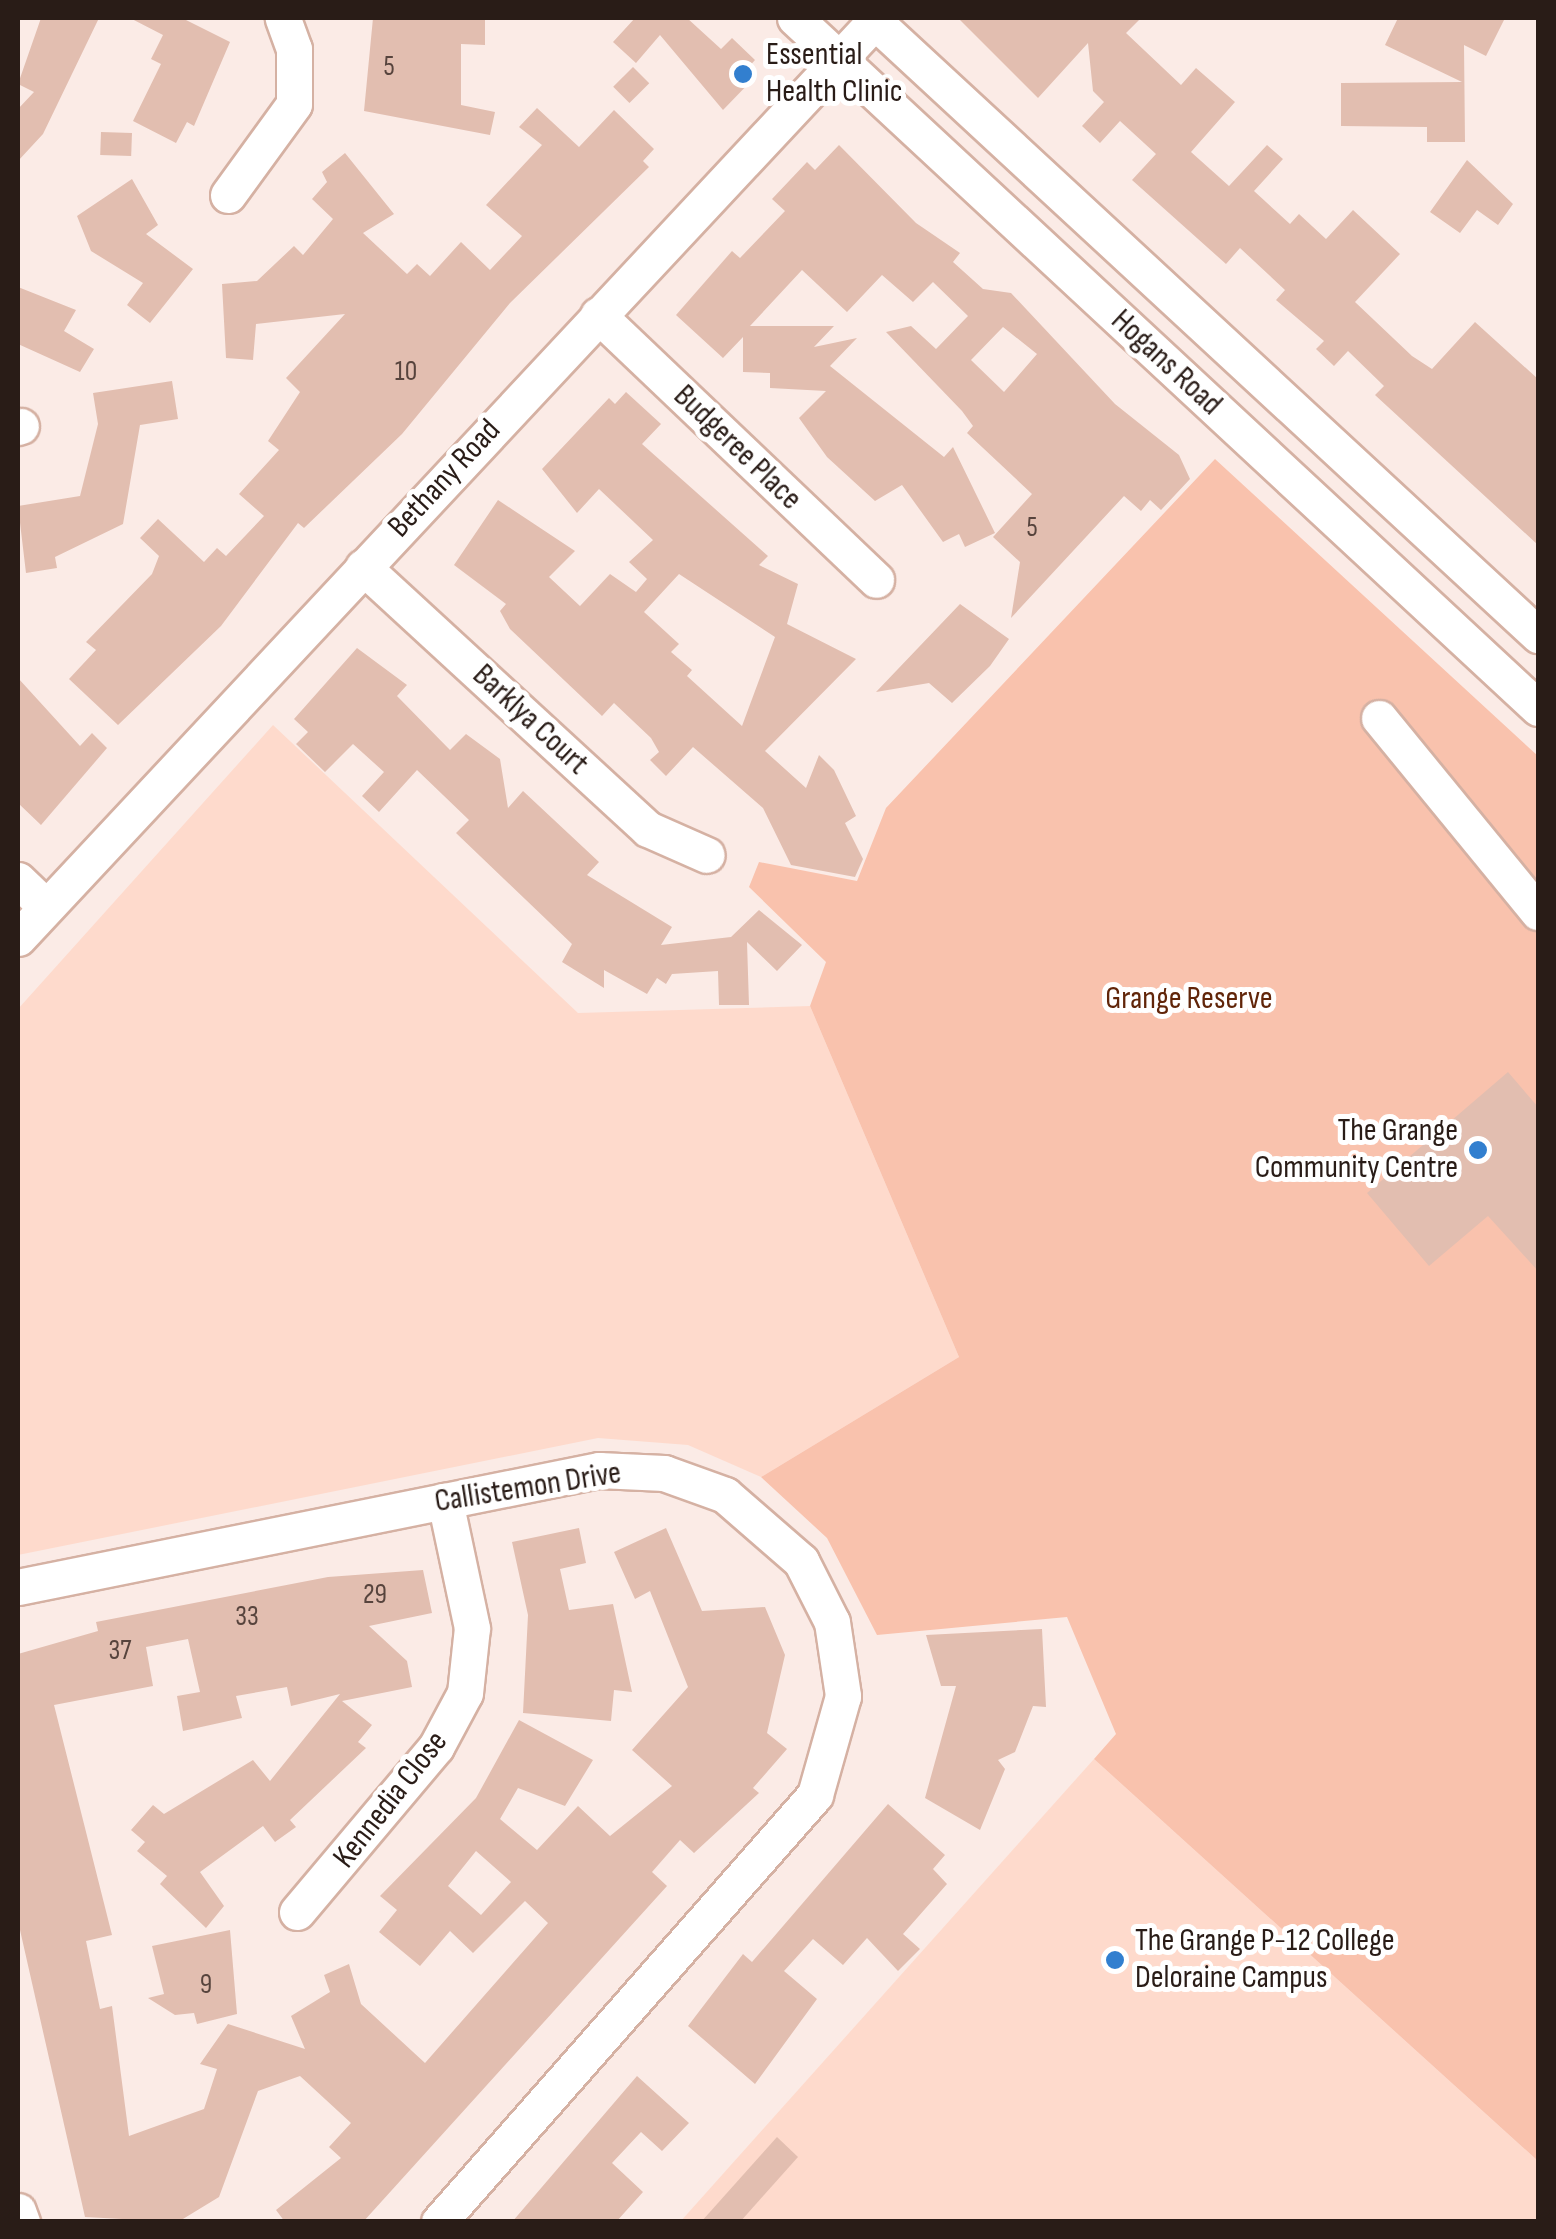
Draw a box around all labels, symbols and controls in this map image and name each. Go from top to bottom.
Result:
place label: Essential Health Clinic [766,37,902,112]
house number: 5 [383,50,395,84]
marker: Essential Health Clinic [730,61,756,87]
street label: Hogans Road [1103,302,1229,424]
house number: 10 [395,355,417,389]
street label: Budgeree Place [665,377,809,519]
street label: Bethany Road [381,412,509,546]
house number: 5 [1026,511,1038,545]
street label: Barklya Court [464,657,596,783]
park label: Grange Reserve [1105,980,1273,1018]
place label: The Grange Community Centre [1255,1113,1458,1188]
marker: The Grange Community Centre [1467,1139,1489,1161]
street label: Callistemon Drive [432,1454,624,1522]
house number: 29 [363,1578,387,1612]
house number: 33 [235,1600,259,1634]
house number: 37 [109,1634,131,1668]
street label: Kennedia Close [326,1724,456,1876]
place label: The Grange P-12 College Deloraine Campus [1135,1923,1395,1998]
marker: The Grange P-12 College Deloraine Campus [1104,1949,1126,1971]
house number: 9 [200,1968,212,2002]

